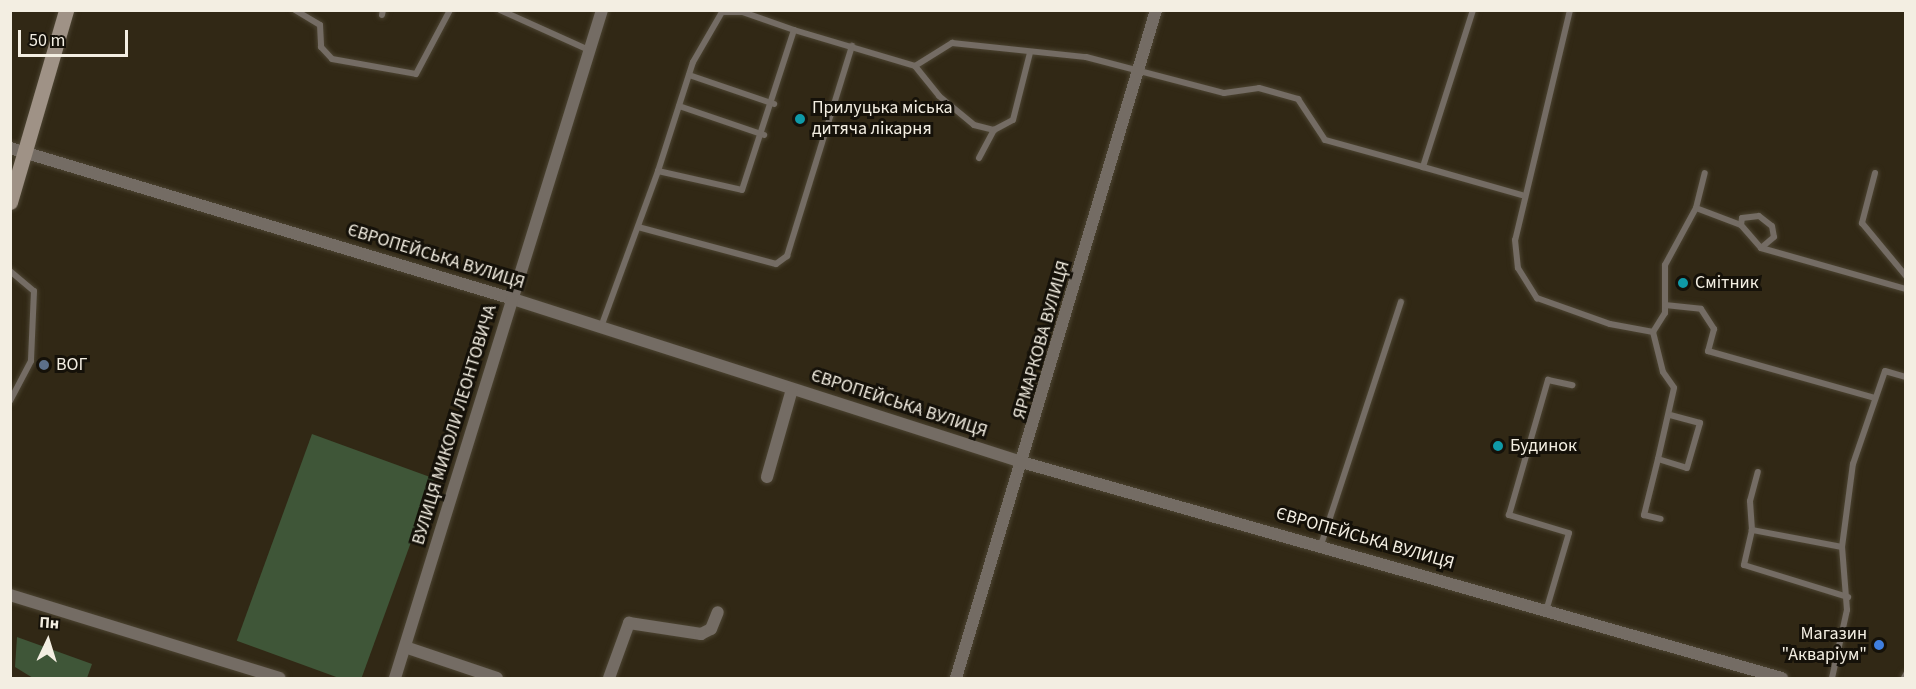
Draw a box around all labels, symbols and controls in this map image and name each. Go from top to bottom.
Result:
scale bar [21,18,130,56]
text: 50 m [29,28,65,53]
place label: Прилуцька міська дитяча лікарня [812,98,953,140]
marker: Прилуцька міська дитяча лікарня [793,112,807,126]
street label: ЄВРОПЕЙСЬКА ВУЛИЦЯ [345,220,527,294]
street label: ЯРМАРКОВА ВУЛИЦЯ [1009,258,1075,422]
place label: Смітник [1695,272,1759,294]
marker: Смітник [1676,276,1690,290]
street label: ВУЛИЦЯ МИКОЛИ ЛЕОНТОВИЧА [408,302,502,548]
place label: ВОГ [56,354,87,376]
marker: ВОГ [37,358,51,372]
street label: ЄВРОПЕЙСЬКА ВУЛИЦЯ [808,365,990,443]
place label: Будинок [1510,435,1577,457]
marker: Будинок [1491,439,1505,453]
street label: ЄВРОПЕЙСЬКА ВУЛИЦЯ [1273,503,1457,575]
north arrow [18,611,78,671]
text: Пн [39,611,60,635]
place label: Магазин "Акваріум" [1782,624,1867,666]
marker: Магазин "Акваріум" [1872,638,1886,652]

